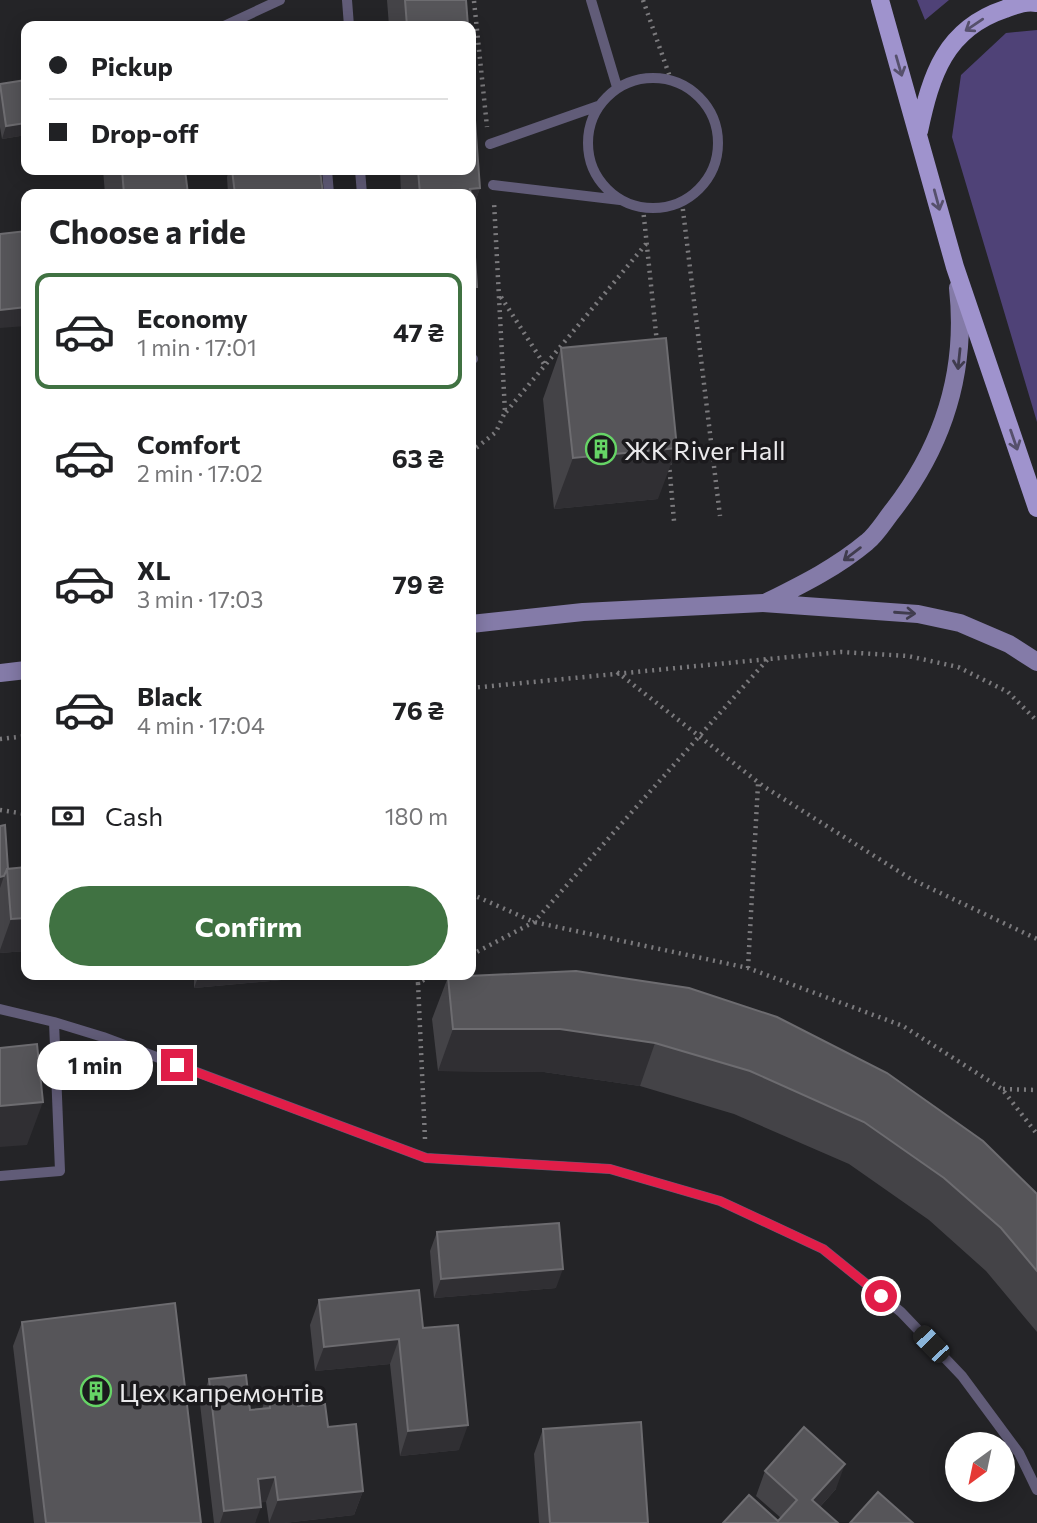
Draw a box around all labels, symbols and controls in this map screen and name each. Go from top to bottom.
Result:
one-way arrow [965,17,984,32]
text: Pickup [91,50,173,81]
one-way arrow [894,54,907,76]
text: Drop-off [91,117,198,148]
one-way arrow [931,188,944,210]
text: Choose a ride [49,211,246,251]
icon: car [53,300,116,363]
text: Economy [137,302,248,333]
text: 47 ₴ [393,316,444,347]
text: 1 min · 17:01 [137,333,257,361]
one-way arrow [952,347,965,370]
icon: car [53,426,116,489]
text: Comfort [137,428,240,459]
one-way arrow [1009,428,1021,450]
building icon: ЖК River Hall [584,432,618,466]
place label: ЖК River Hall [624,434,786,465]
text: 63 ₴ [392,442,444,473]
text: 2 min · 17:02 [137,459,263,487]
one-way arrow [843,546,862,561]
icon: car [53,552,116,615]
text: XL [137,554,171,585]
text: 79 ₴ [393,568,444,599]
text: 3 min · 17:03 [137,585,263,613]
one-way arrow [893,607,916,620]
icon: car [53,678,116,741]
text: Black [137,680,203,711]
text: 76 ₴ [393,694,444,725]
text: 4 min · 17:04 [137,711,265,739]
icon: cash [49,797,87,835]
text: Cash [105,800,163,831]
text: 180 m [385,802,448,830]
button: Confirm [49,886,448,966]
callout: 1 min [37,1040,152,1090]
route end [161,1049,193,1081]
text: 1 min [68,1051,122,1079]
route start [865,1280,897,1312]
car [909,1322,954,1366]
building icon: Цех капремонтів [79,1374,113,1408]
place label: Цех капремонтів [119,1376,324,1407]
north arrow [945,1432,1015,1502]
map controls [945,1432,1015,1502]

